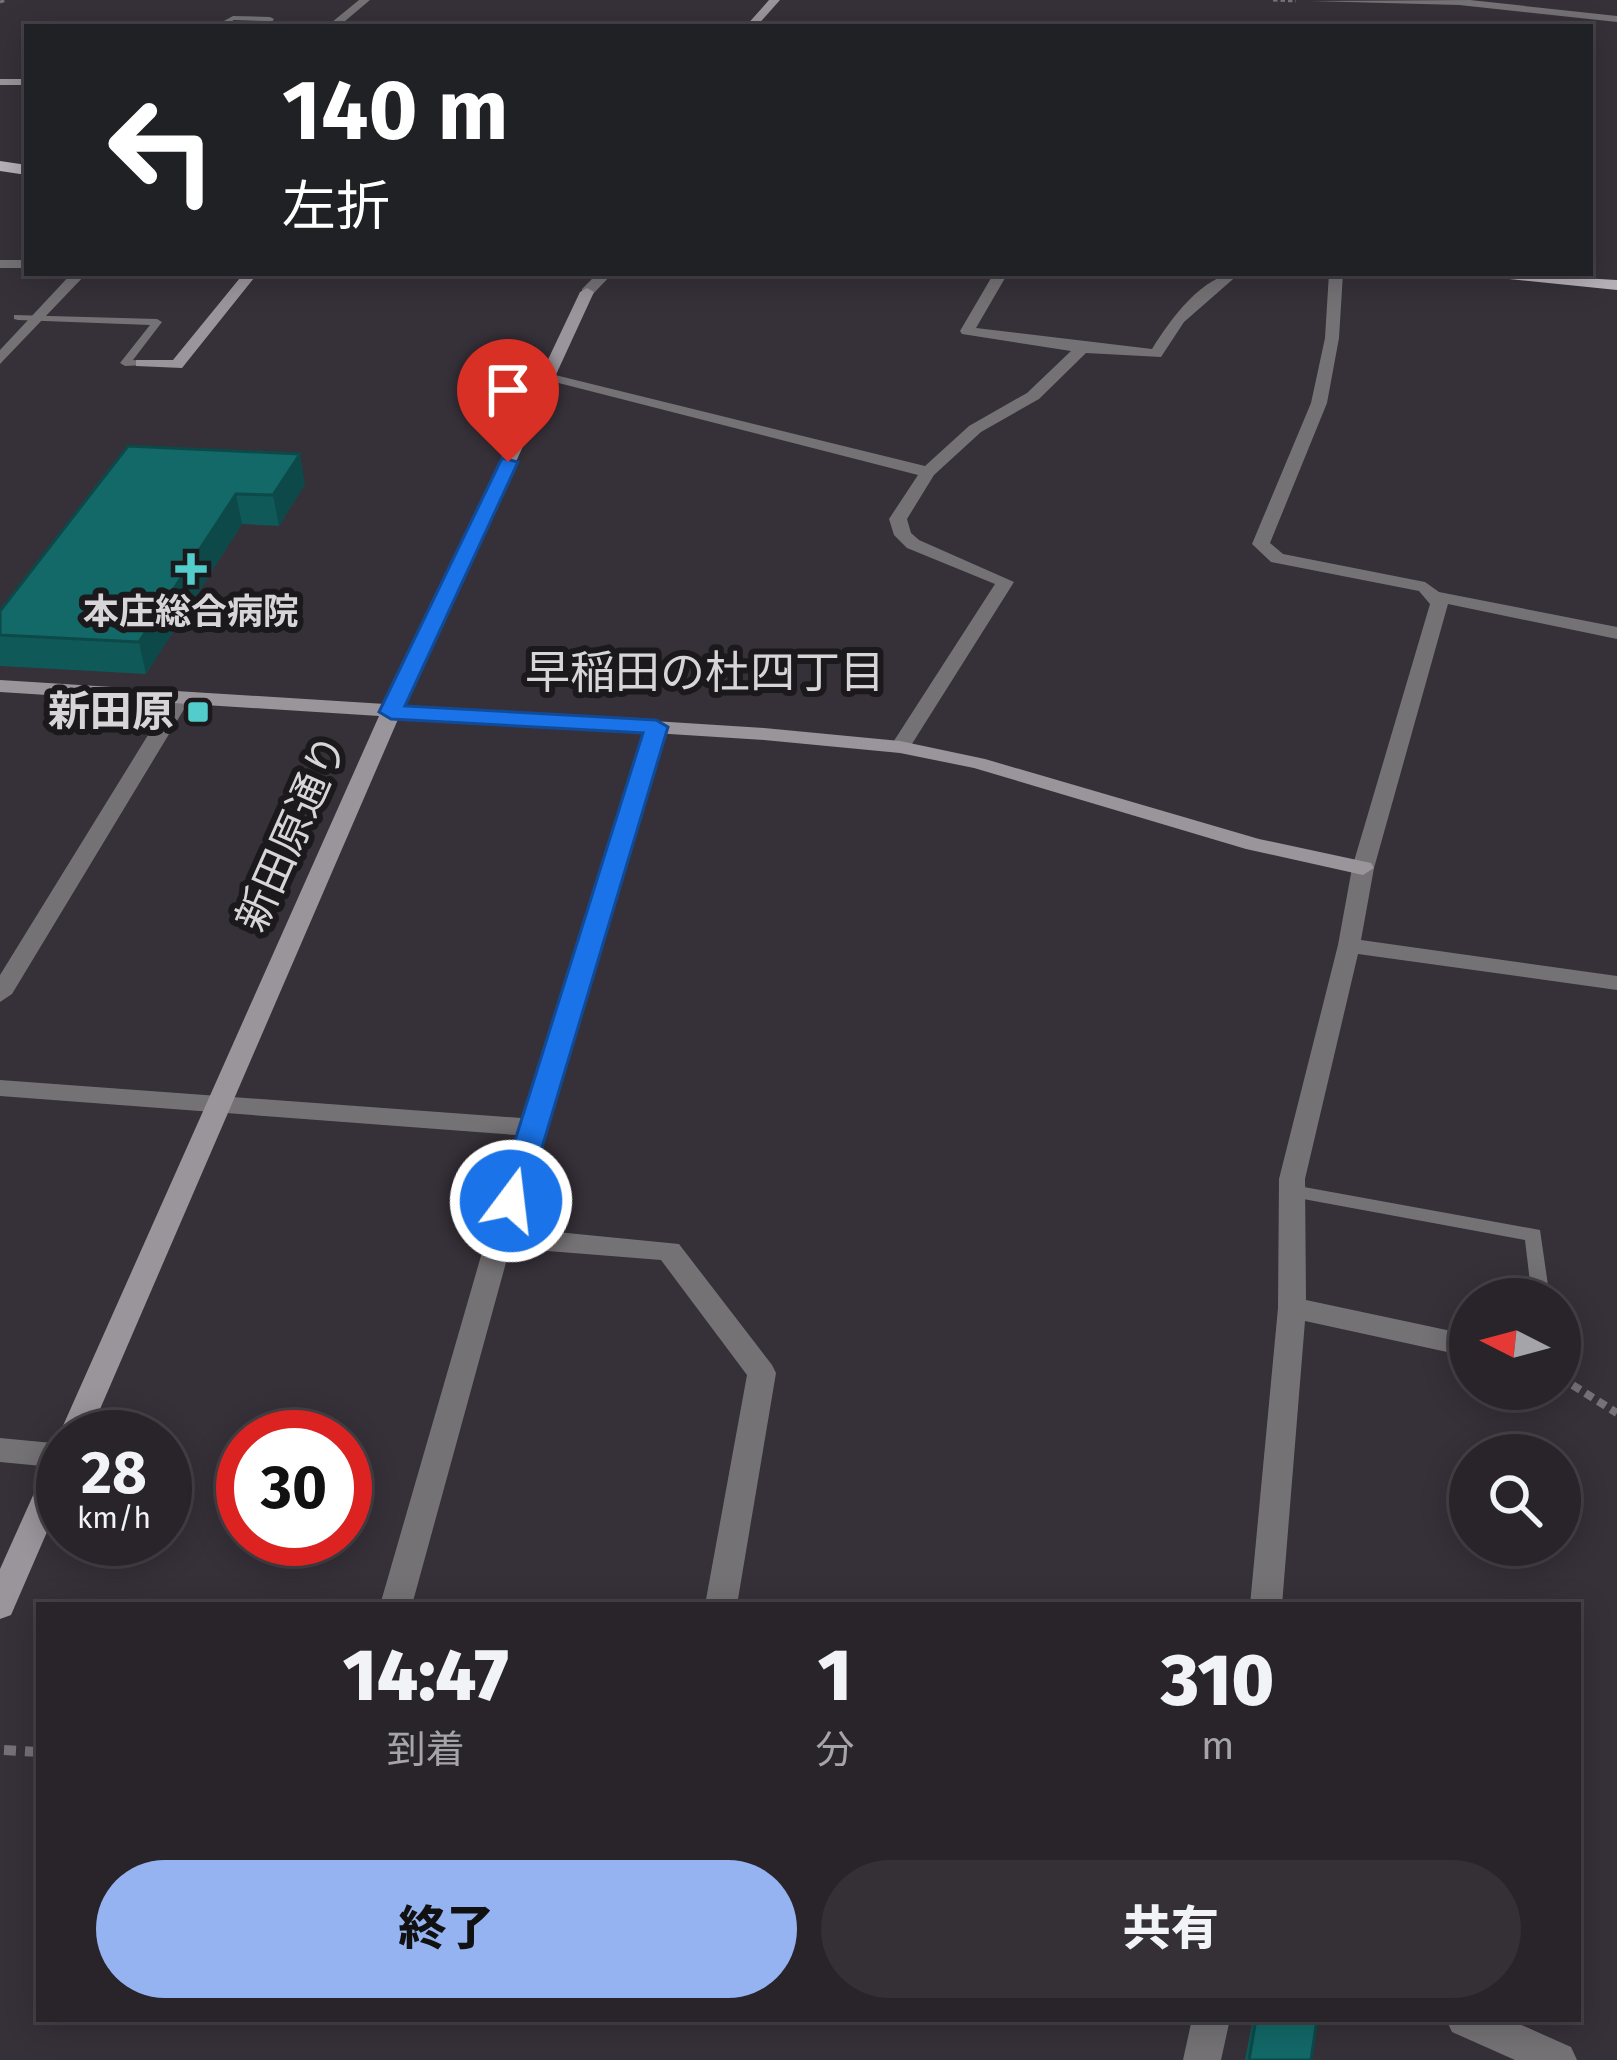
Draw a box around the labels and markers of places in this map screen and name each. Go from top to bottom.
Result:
pin [457,339,559,462]
marker: 本庄総合病院 [175,553,207,585]
place label: 本庄総合病院 [83,590,299,634]
place label: 新田原 [48,687,174,737]
marker: 新田原 [185,699,211,725]

